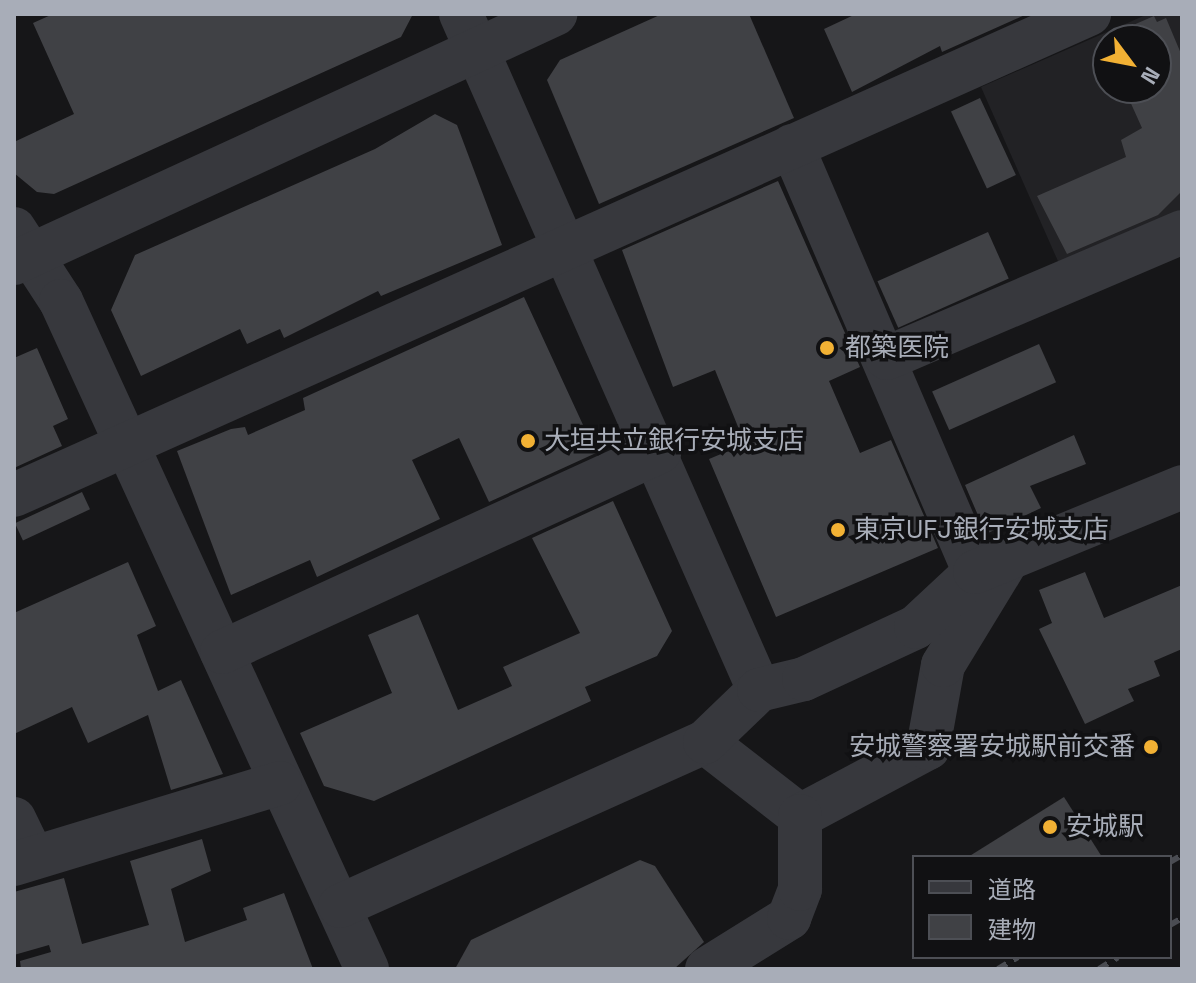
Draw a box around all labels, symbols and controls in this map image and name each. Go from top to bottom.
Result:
north arrow [1092,24,1172,104]
text: N [1135,62,1166,89]
place label: 都築医院 [845,332,949,364]
marker: 都築医院 [816,337,838,359]
place label: 大垣共立銀行安城支店 [544,425,804,457]
marker: 大垣共立銀行安城支店 [519,432,537,450]
place label: 東京UFJ銀行安城支店 [854,514,1109,546]
marker: 東京UFJ銀行安城支店 [829,521,847,539]
place label: 安城警察署安城駅前交番 [849,731,1135,763]
marker: 安城警察署安城駅前交番 [1142,738,1160,756]
place label: 安城駅 [1066,811,1144,843]
marker: 安城駅 [1041,818,1059,836]
legend [912,855,1172,959]
text: 道路 [988,874,1036,905]
text: 建物 [988,914,1036,945]

